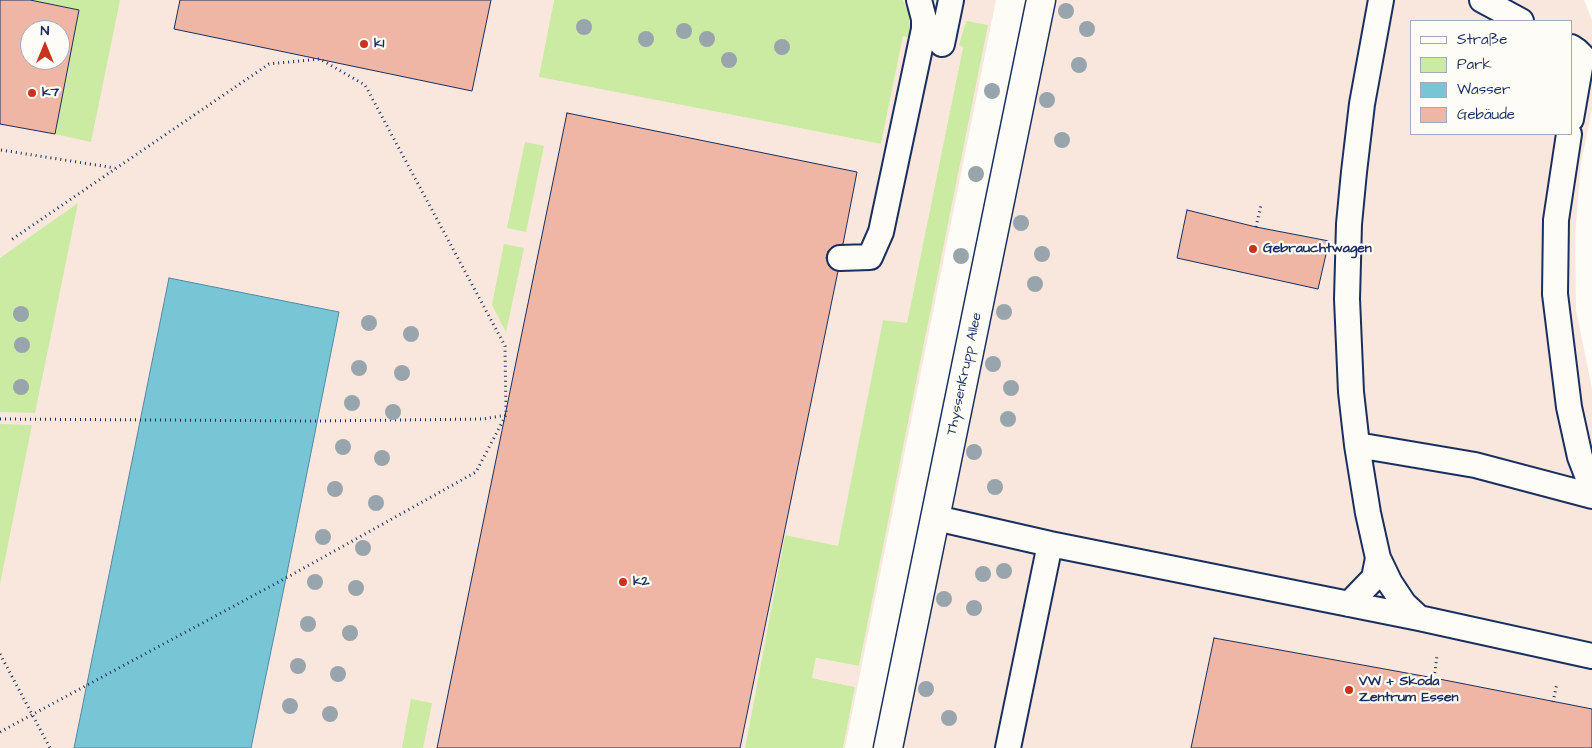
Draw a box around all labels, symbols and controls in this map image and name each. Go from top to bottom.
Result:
north arrow [20,20,70,70]
legend [1410,20,1572,135]
text: N [41,21,49,41]
text: Straße [1457,29,1507,50]
place label: k1 [374,36,384,52]
marker: k1 [358,38,370,50]
text: Park [1457,54,1492,75]
text: Wasser [1457,79,1510,100]
place label: k7 [42,85,59,101]
marker: k7 [26,87,38,99]
text: Gebäude [1457,104,1515,125]
place label: Gebrauchtwagen [1263,241,1372,257]
marker: Gebrauchtwagen [1247,243,1259,255]
street label: ThyssenKrupp Allee [944,311,986,437]
place label: k2 [633,574,650,590]
marker: k2 [617,576,629,588]
place label: VW + Skoda Zentrum Essen [1359,674,1458,706]
marker: VW + Skoda Zentrum Essen [1343,684,1355,696]

